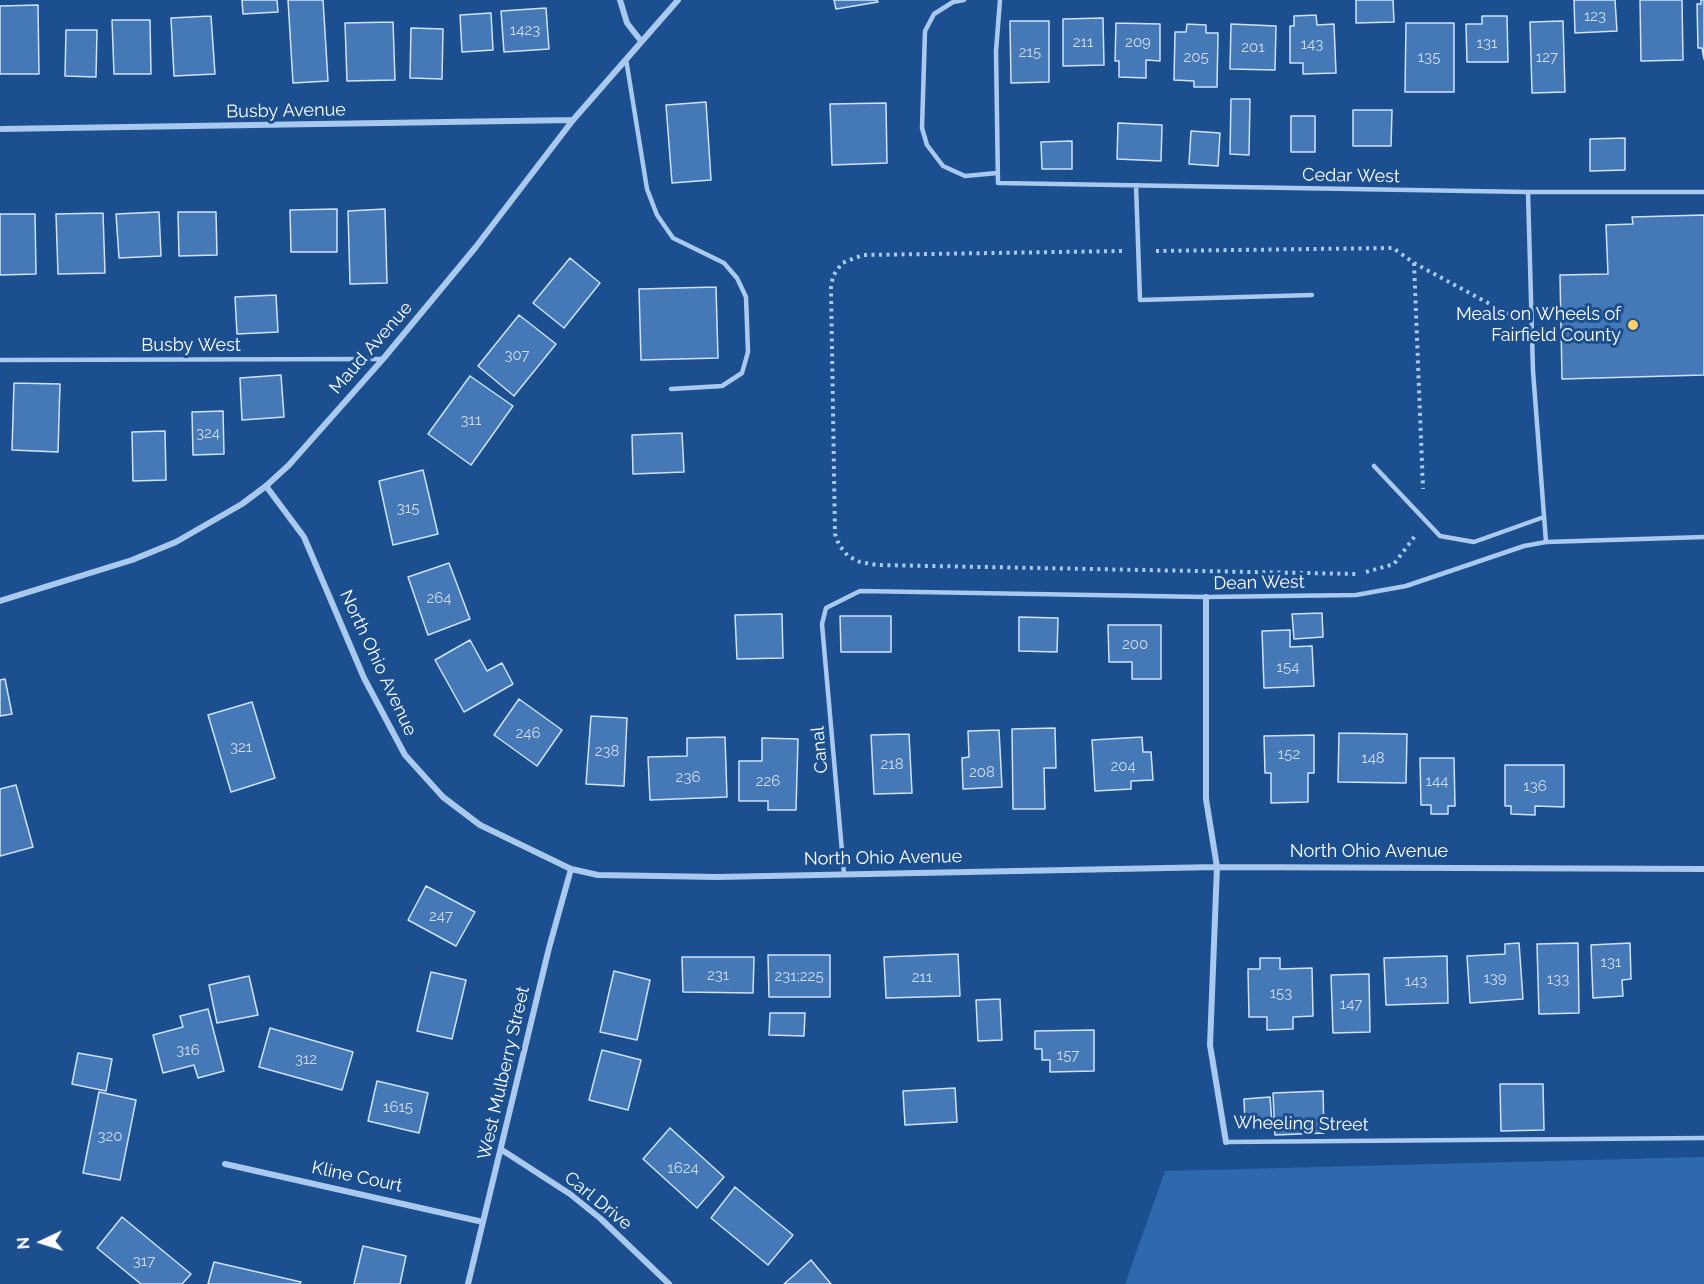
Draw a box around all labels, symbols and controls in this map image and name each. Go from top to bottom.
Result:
house number: 123 [1584,7,1606,25]
house number: 1423 [510,21,540,39]
house number: 211 [1073,33,1093,51]
house number: 209 [1125,33,1151,51]
house number: 131 [1477,34,1497,52]
house number: 143 [1301,35,1323,53]
house number: 201 [1241,38,1265,56]
house number: 215 [1019,43,1041,61]
house number: 205 [1183,48,1209,66]
house number: 135 [1418,48,1440,66]
house number: 127 [1536,48,1558,66]
street label: Busby Avenue [226,99,346,123]
street label: Cedar West [1302,164,1400,188]
street label: Maud Avenue [325,297,417,399]
place label: Meals on Wheels of Fairfield County [1456,304,1621,346]
marker: Meals on Wheels of Fairfield County [1626,318,1640,332]
street label: Busby West [141,335,241,357]
house number: 307 [504,346,530,364]
house number: 311 [461,411,481,429]
house number: 324 [196,424,220,442]
house number: 315 [397,499,419,517]
street label: Dean West [1213,571,1305,595]
street label: North Ohio Avenue [335,587,421,739]
house number: 264 [426,589,452,607]
house number: 200 [1122,635,1148,653]
house number: 154 [1277,658,1299,676]
house number: 246 [515,724,541,742]
street label: Canal [807,725,833,775]
house number: 321 [230,738,252,756]
house number: 238 [595,742,619,760]
house number: 152 [1278,745,1300,763]
house number: 148 [1361,749,1385,767]
house number: 218 [880,755,904,773]
house number: 204 [1110,757,1136,775]
house number: 208 [969,763,995,781]
house number: 236 [676,768,700,786]
house number: 226 [756,772,780,790]
house number: 144 [1426,772,1448,790]
house number: 136 [1523,777,1547,795]
street label: North Ohio Avenue [1290,841,1448,863]
street label: North Ohio Avenue [804,846,962,870]
house number: 247 [429,907,453,925]
house number: 131 [1601,953,1621,971]
house number: 231 [707,966,729,984]
house number: 231;225 [774,967,824,985]
house number: 211 [912,968,932,986]
house number: 139 [1483,969,1507,987]
house number: 133 [1547,970,1569,988]
house number: 143 [1405,972,1427,990]
street label: West Mulberry Street [474,984,534,1162]
house number: 153 [1270,984,1292,1002]
house number: 147 [1340,995,1362,1013]
house number: 316 [176,1041,200,1059]
house number: 157 [1057,1046,1079,1064]
house number: 312 [295,1050,317,1068]
house number: 1615 [383,1098,413,1116]
street label: Wheeling Street [1233,1112,1369,1136]
house number: 320 [97,1127,123,1145]
street label: Kline Court [310,1157,404,1197]
house number: 1624 [667,1159,699,1177]
street label: Carl Drive [560,1167,636,1235]
north arrow [12,1212,72,1272]
text: N [14,1237,33,1250]
house number: 317 [133,1252,155,1270]

